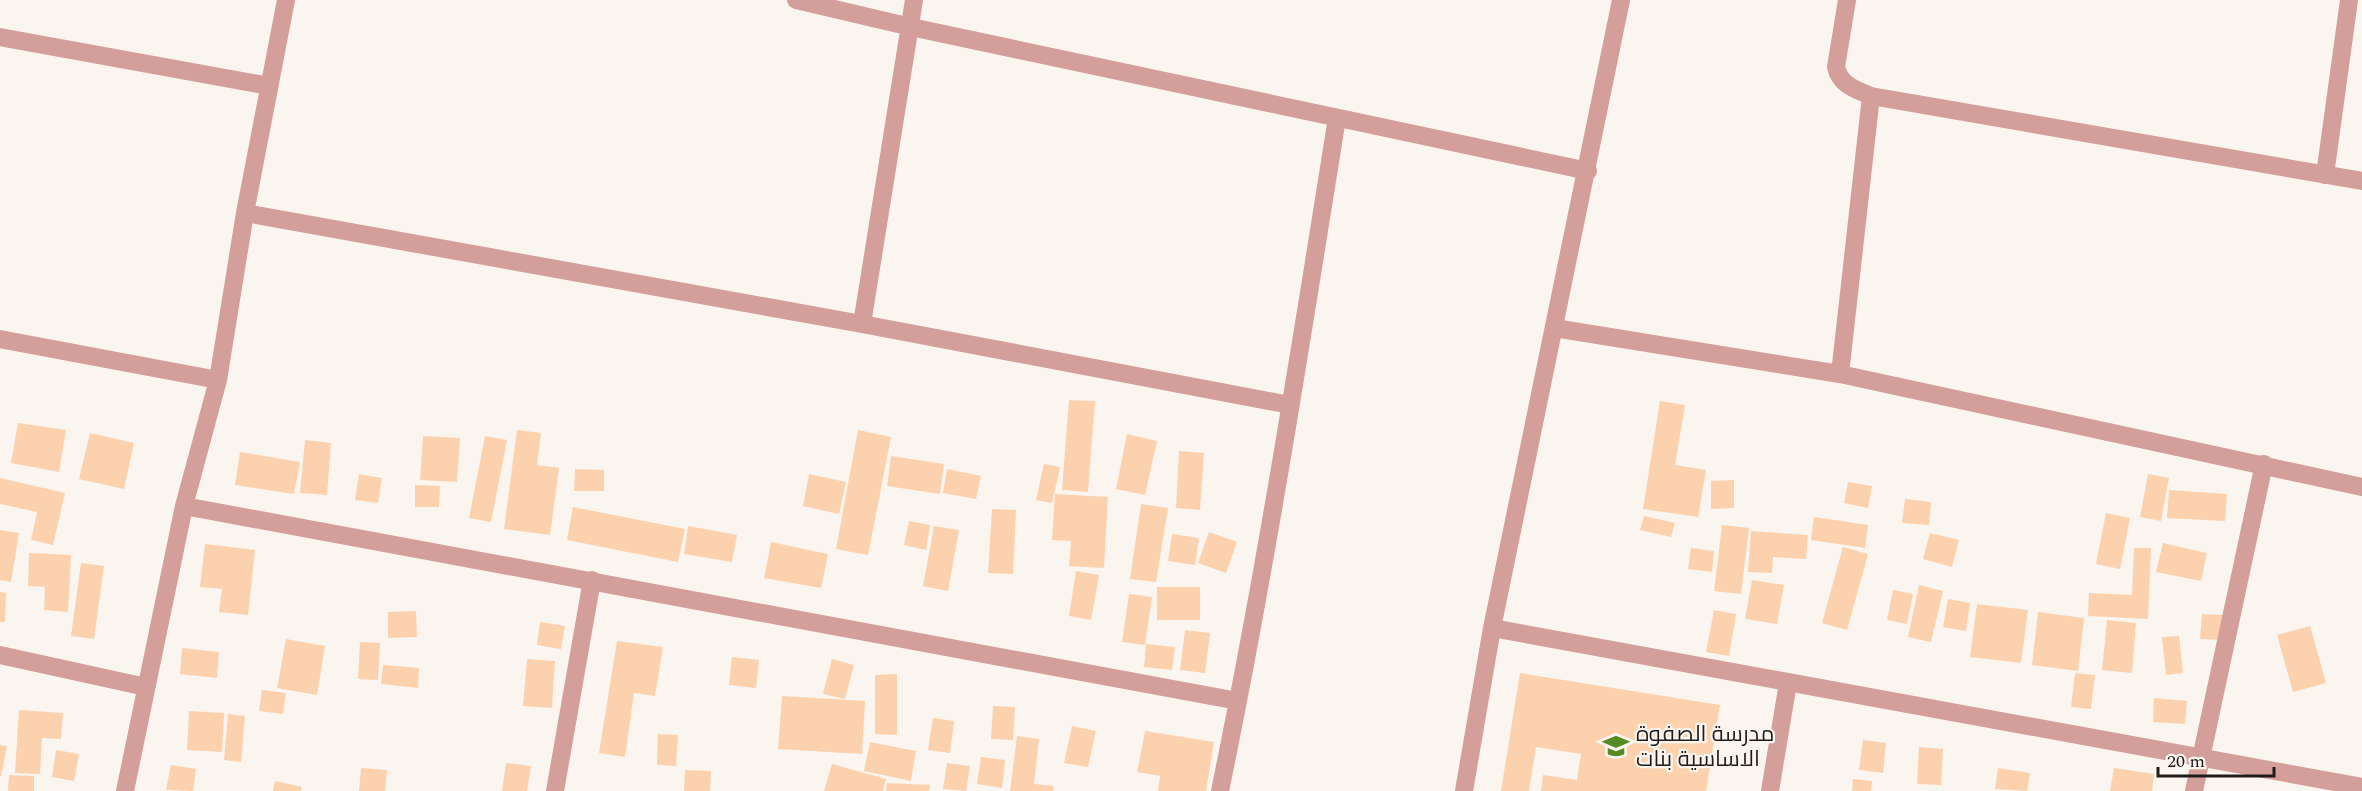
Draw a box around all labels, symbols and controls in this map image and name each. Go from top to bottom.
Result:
place label: مدرسة الصفوة الاساسية بنات [1636,718,1774,776]
school or university icon: مدرسة الصفوة الاساسية بنات [1601,731,1631,761]
scale bar [2158,740,2274,778]
text: 20 m [2167,748,2205,775]

